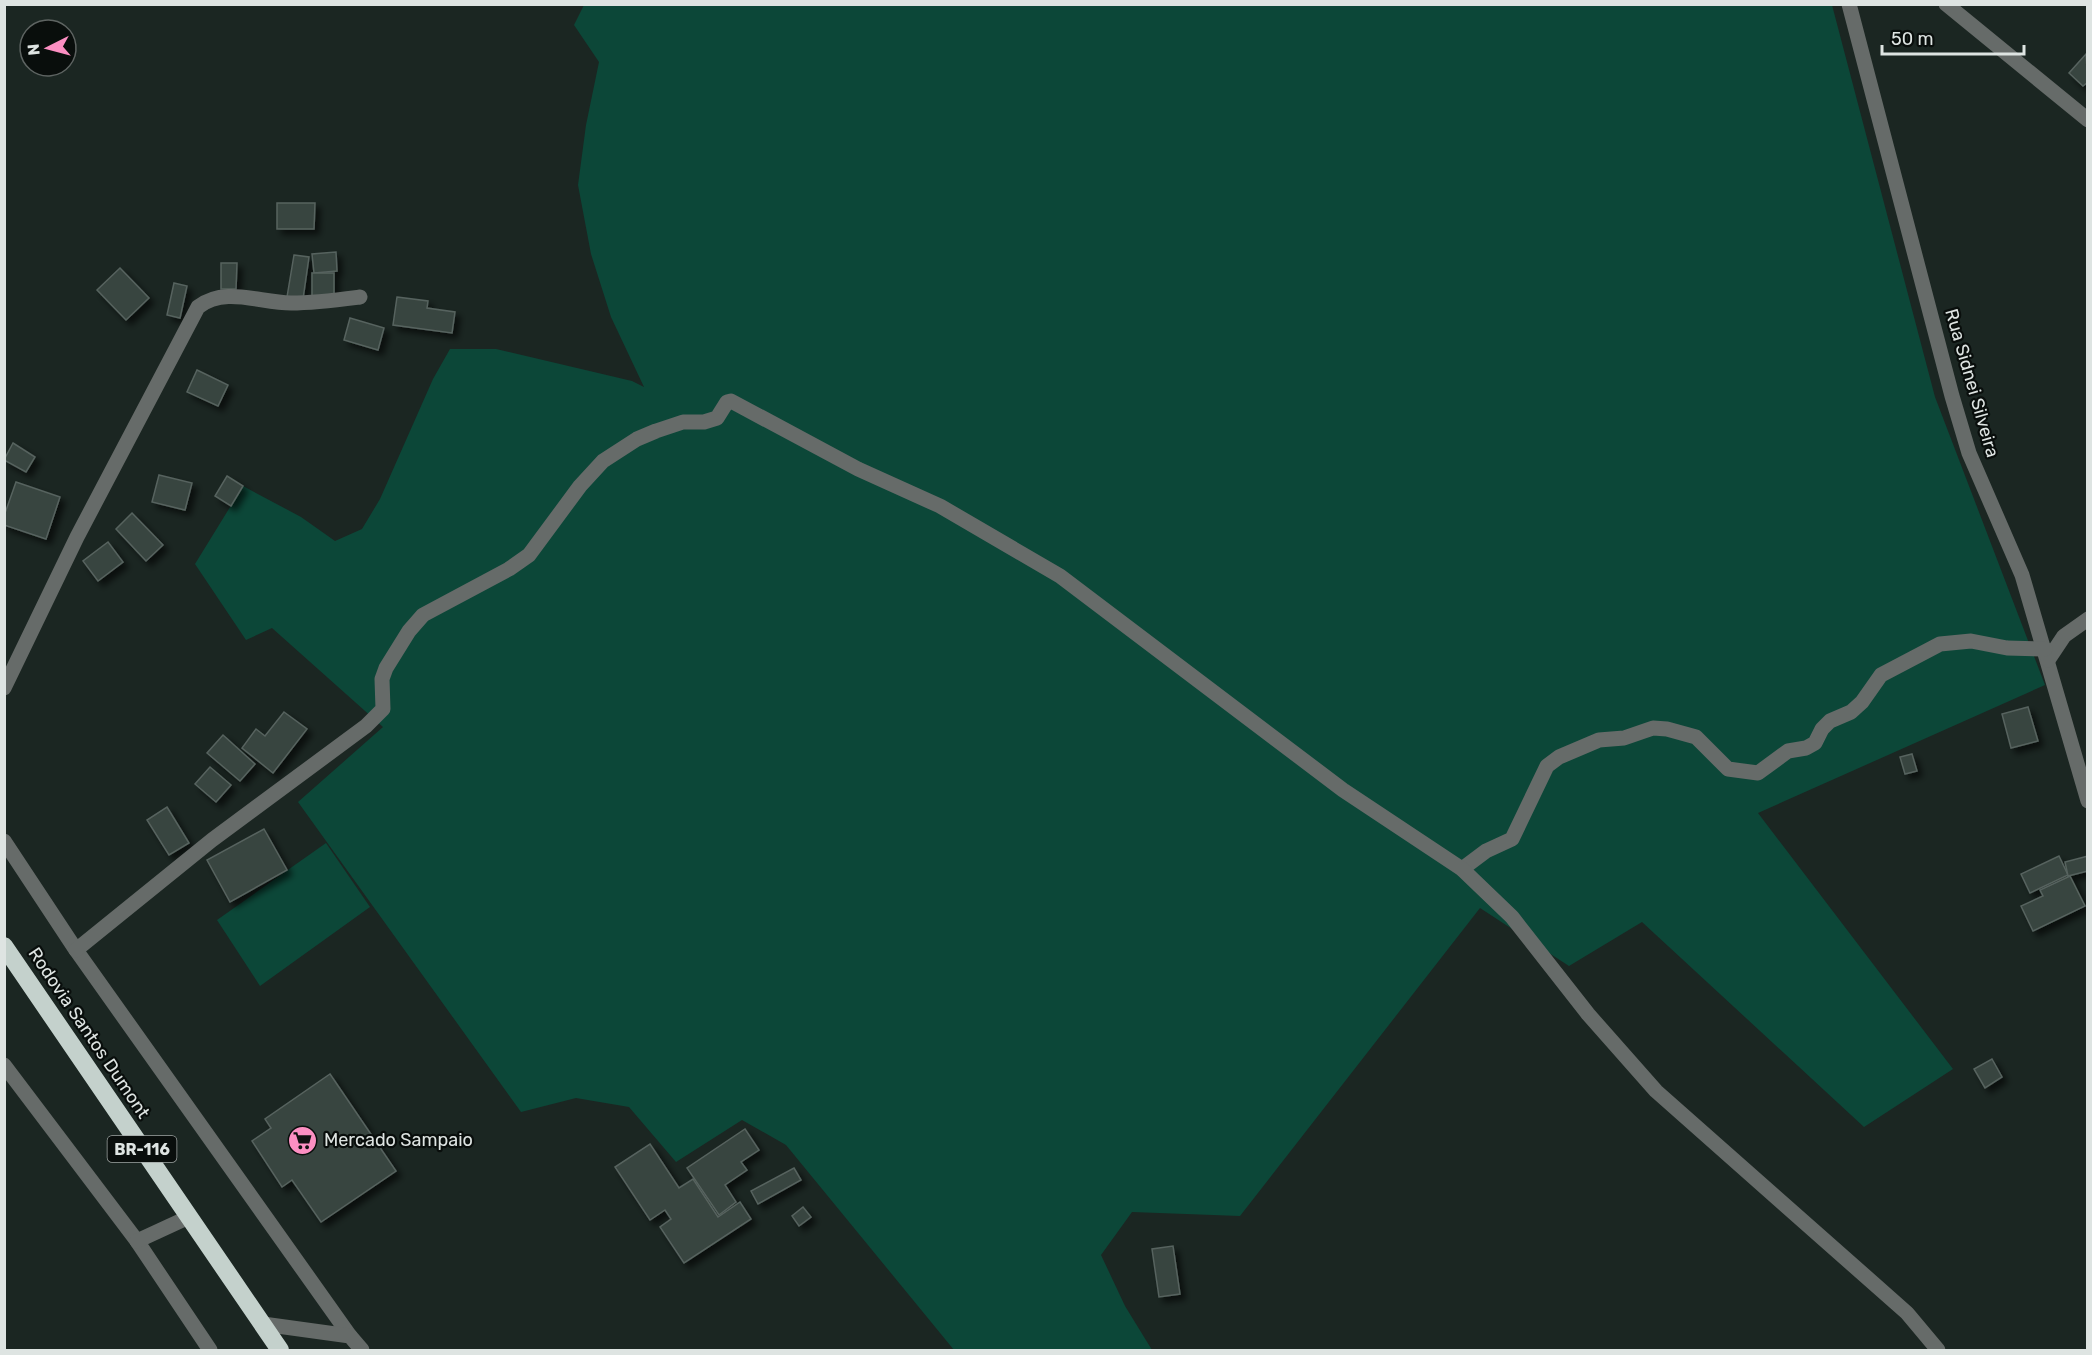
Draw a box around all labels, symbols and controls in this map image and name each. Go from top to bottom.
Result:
north arrow [18,18,78,78]
scale bar [1882,18,2024,56]
text: 50 m [1891,28,1934,50]
text: N [24,43,44,56]
street label: Rua Sidnei Silveira [1940,306,2004,460]
street label: Rodovia Santos Dumont [23,943,155,1123]
supermarket icon: Mercado Sampaio [287,1124,319,1156]
place label: Mercado Sampaio [324,1129,473,1151]
road number: BR-116 [108,1136,176,1162]

